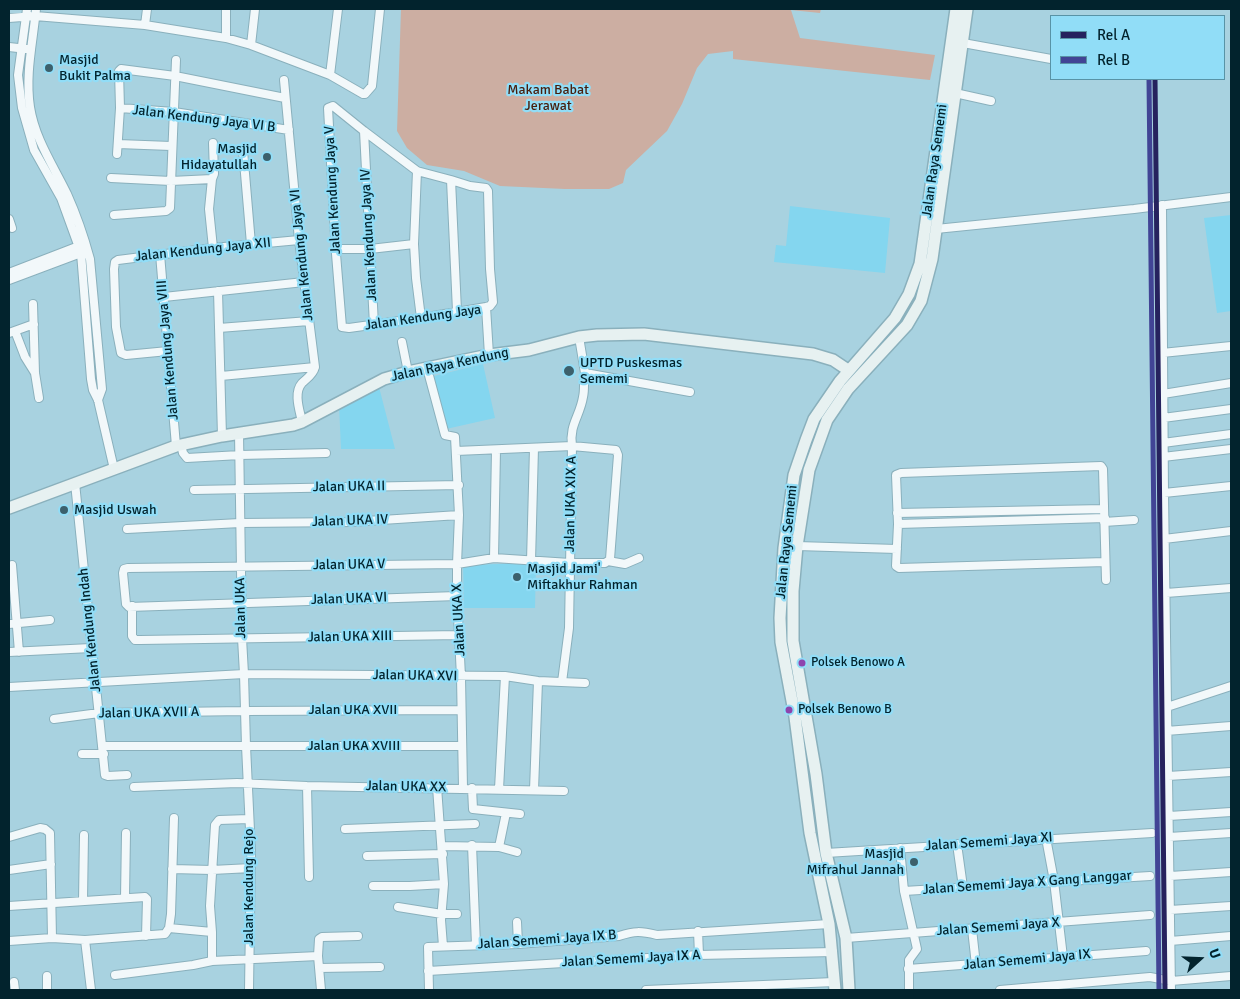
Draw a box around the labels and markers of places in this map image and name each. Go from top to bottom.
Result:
place label: Masjid Bukit Palma [59,52,131,84]
marker: Masjid Bukit Palma [43,62,55,74]
place label: Masjid Hidayatullah [181,141,257,174]
marker: Masjid Hidayatullah [261,151,273,163]
place label: UPTD Puskesmas Sememi [580,355,682,388]
marker: UPTD Puskesmas Sememi [562,364,576,378]
place label: Masjid Uswah [74,502,157,518]
marker: Masjid Uswah [58,504,70,516]
place label: Masjid Jami' Miftakhur Rahman [527,561,638,594]
marker: Masjid Jami' Miftakhur Rahman [511,571,523,583]
place label: Polsek Benowo A [811,655,905,671]
marker: Polsek Benowo A [797,658,807,668]
place label: Polsek Benowo B [798,702,892,718]
marker: Polsek Benowo B [784,705,794,715]
place label: Masjid Mifrahul Jannah [806,846,904,879]
marker: Masjid Mifrahul Jannah [908,856,920,868]

